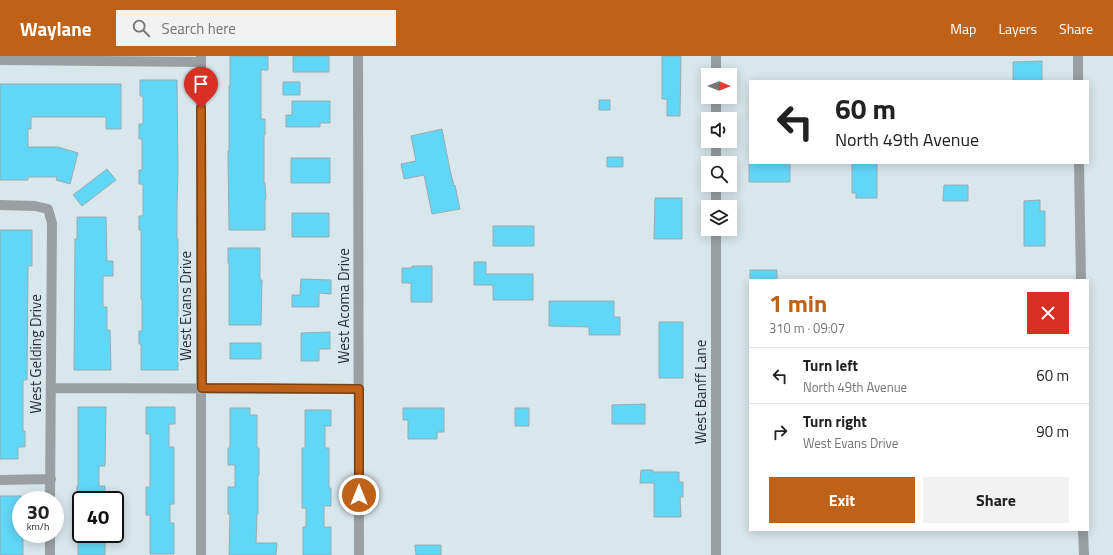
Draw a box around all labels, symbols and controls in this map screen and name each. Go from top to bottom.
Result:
search box [116,10,396,46]
text: Waylane [20,14,92,43]
icon: search [130,17,152,39]
text: Search here [162,17,236,40]
text: Map [950,18,976,39]
text: Layers [998,18,1037,39]
text: Share [1059,18,1093,39]
pin [184,67,218,108]
north arrow [701,68,737,104]
map controls [701,68,737,236]
icon: arrive [190,73,212,95]
text: 60 m [835,87,896,130]
icon: left [769,96,821,148]
button: sound [701,112,737,148]
text: North 49th Avenue [835,126,979,153]
button: search [701,156,737,192]
button: layers [701,200,737,236]
street label: West Acoma Drive [332,248,355,364]
street label: West Evans Drive [174,251,197,361]
text: 1 min [769,285,827,321]
button: close [1027,292,1069,334]
street label: West Gelding Drive [24,294,47,414]
text: 310 m · 09:07 [769,318,845,338]
street label: West Banff Lane [689,340,712,444]
text: Turn left [803,354,858,377]
text: 60 m [1036,364,1069,387]
icon: left [769,365,791,387]
text: North 49th Avenue [803,377,907,397]
text: Turn right [803,410,867,433]
text: 90 m [1036,420,1069,443]
icon: right [769,421,791,443]
text: West Evans Drive [803,433,898,453]
position arrow [338,474,380,516]
button: Exit [769,477,915,523]
button: Share [923,477,1069,523]
speed limit sign: 40 [72,491,124,543]
text: 30 [27,496,49,527]
text: km/h [27,519,49,534]

